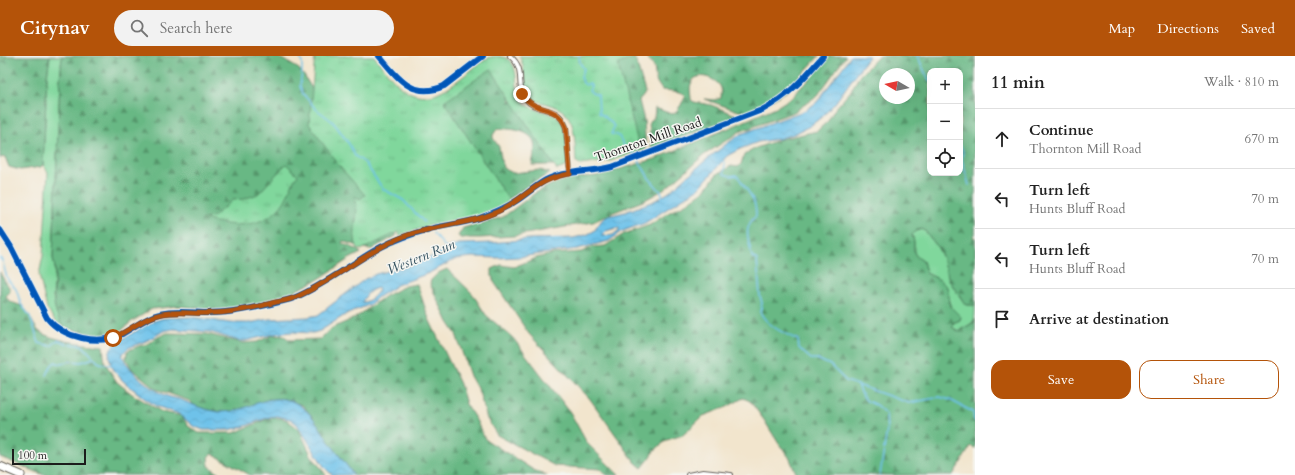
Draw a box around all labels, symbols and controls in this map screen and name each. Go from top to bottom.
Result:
search box [114,10,394,46]
text: Citynav [20,15,90,41]
icon: search [128,17,150,39]
text: Search here [160,18,233,38]
text: Map [1109,19,1135,38]
text: Directions [1157,19,1219,38]
text: Saved [1241,19,1275,38]
north arrow [879,68,915,104]
map controls [927,68,963,176]
button: + [927,68,963,104]
text: 11 min [991,71,1045,94]
text: Walk · 810 m [1204,73,1279,91]
route end [513,85,531,103]
button: − [927,104,963,140]
street label: Thornton Mill Road [592,113,704,167]
text: Continue [1029,120,1094,140]
icon: ahead [991,128,1013,150]
text: 670 m [1245,130,1279,148]
button: locate [927,140,963,176]
text: Thornton Mill Road [1029,140,1141,158]
text: Turn left [1029,180,1090,200]
icon: left [991,188,1013,210]
text: 70 m [1251,190,1279,208]
text: Hunts Bluff Road [1029,200,1125,218]
water label: Western Run [384,235,458,279]
text: Turn left [1029,240,1090,260]
icon: left [991,248,1013,270]
text: 70 m [1251,250,1279,268]
text: Hunts Bluff Road [1029,260,1125,278]
icon: arrive [991,308,1013,330]
text: Arrive at destination [1029,309,1169,329]
route start [104,329,122,347]
button: Save [991,360,1131,399]
button: Share [1139,360,1279,399]
scale bar [12,447,86,466]
text: 100 m [18,448,47,463]

